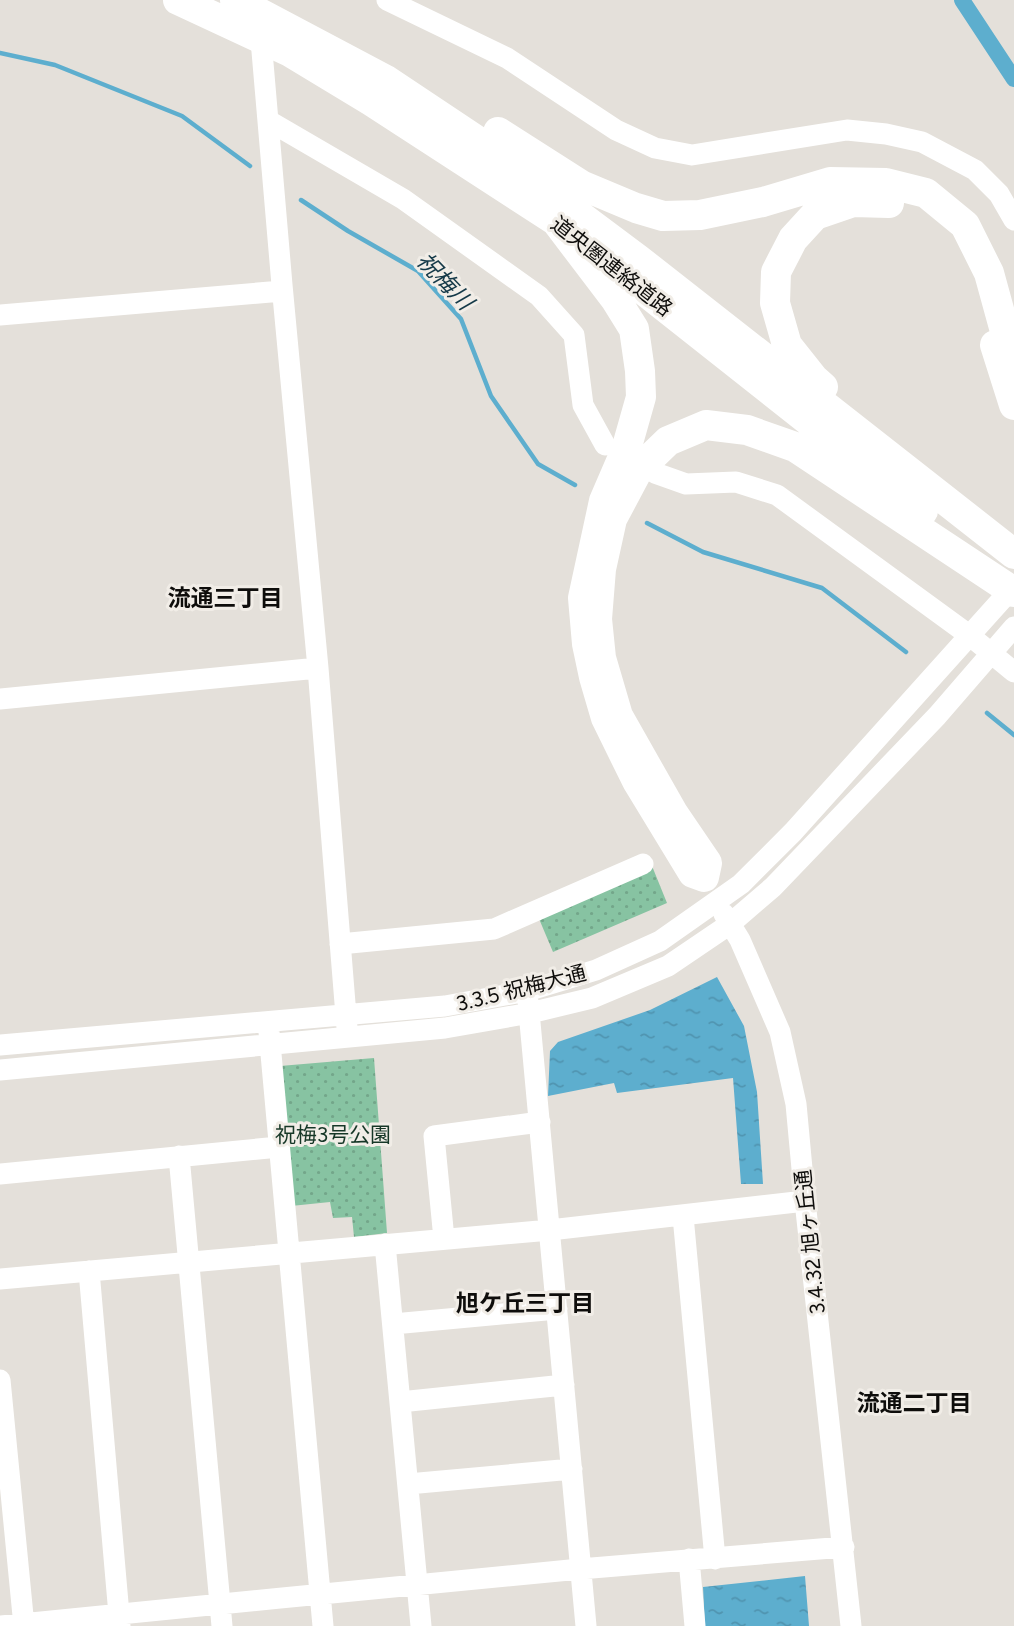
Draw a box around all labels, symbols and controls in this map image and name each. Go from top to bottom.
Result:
street label: 道央圏連絡道路 [546,211,678,321]
water label: 祝梅川 [411,246,481,318]
district label: 流通三丁目 [168,584,283,612]
street label: 3.3.5 祝梅大通 [454,960,588,1016]
park label: 祝梅3号公園 [275,1122,391,1147]
street label: 3.4.32 旭ヶ丘通 [790,1168,830,1316]
district label: 旭ケ丘三丁目 [456,1289,594,1317]
district label: 流通二丁目 [857,1389,972,1417]

